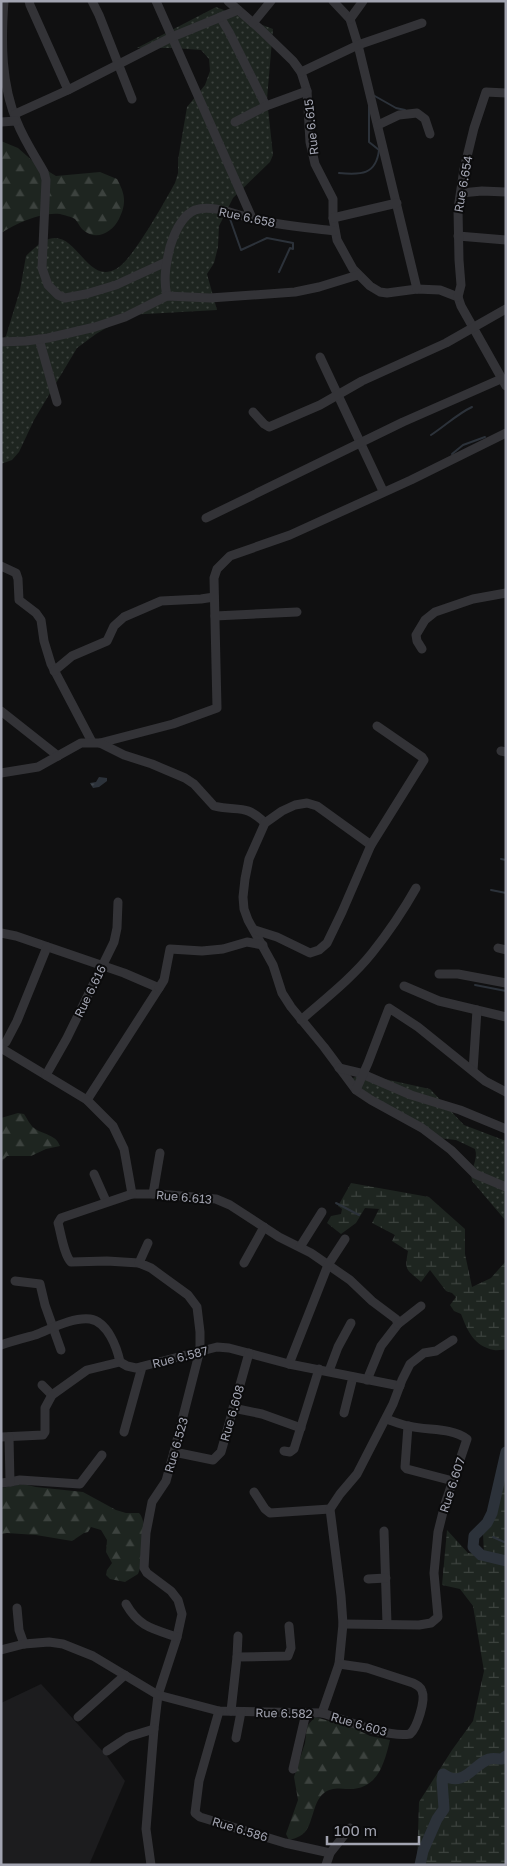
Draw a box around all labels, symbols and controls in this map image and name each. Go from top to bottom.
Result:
street label: Rue 6.615 [301,98,321,156]
street label: Rue 6.654 [451,154,475,214]
street label: Rue 6.658 [217,204,277,230]
street label: Rue 6.616 [71,962,109,1020]
street label: Rue 6.613 [155,1187,213,1207]
street label: Rue 6.587 [151,1343,209,1371]
street label: Rue 6.608 [217,1383,247,1443]
street label: Rue 6.523 [161,1416,191,1474]
street label: Rue 6.607 [436,1456,468,1514]
street label: Rue 6.582 [255,1705,313,1721]
street label: Rue 6.603 [329,1709,389,1739]
street label: Rue 6.586 [210,1813,270,1845]
scale bar [327,1814,420,1846]
text: 100 m [334,1821,377,1839]

